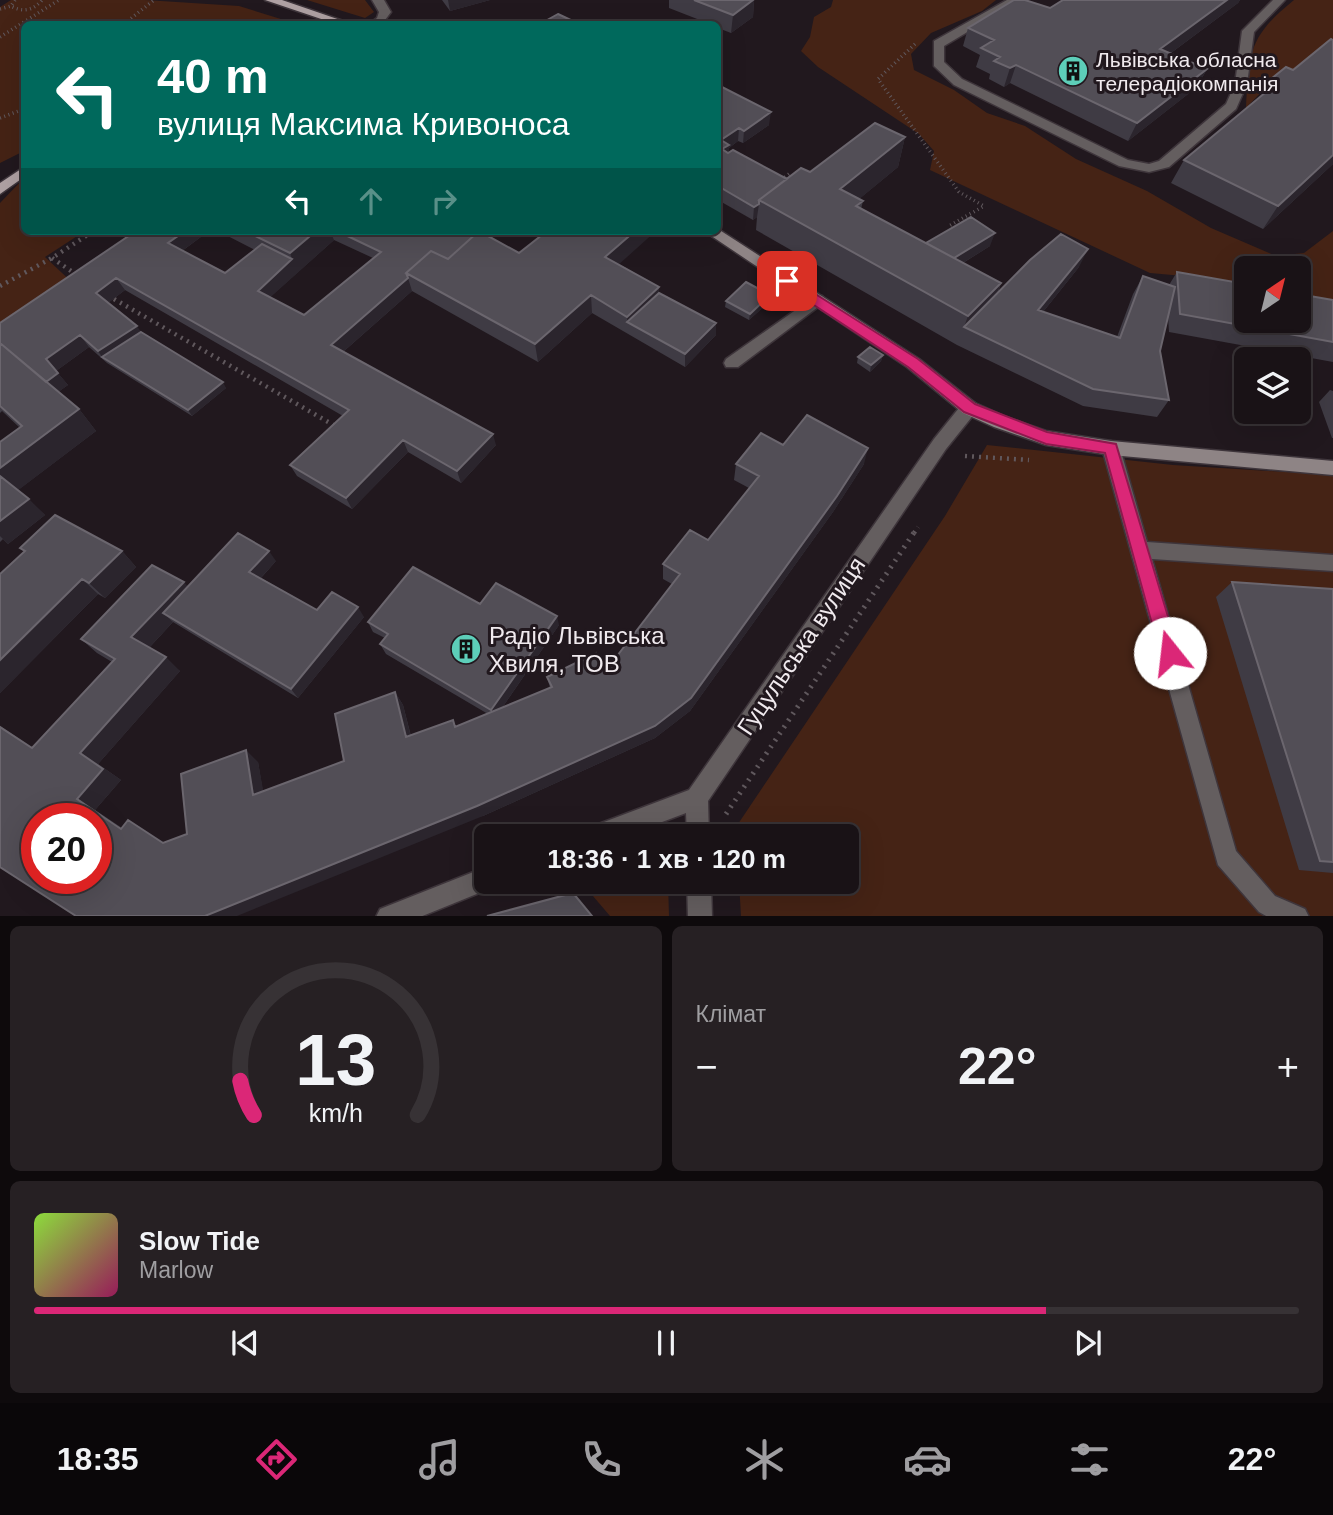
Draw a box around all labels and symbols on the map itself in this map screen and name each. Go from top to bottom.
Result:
place label: Львівська обласна телерадіокомпанія [1096,48,1278,95]
building icon: Львівська обласна телерадіокомпанія [1056,54,1090,88]
pin [757,251,817,311]
north arrow [1234,256,1311,332]
street label: Гуцульська вулиця [732,552,870,740]
position arrow [1133,616,1207,690]
place label: Радіо Львівська Хвиля, ТОВ [489,622,665,677]
building icon: Радіо Львівська Хвиля, ТОВ [449,632,483,666]
speed limit sign: 20 [21,803,112,894]

